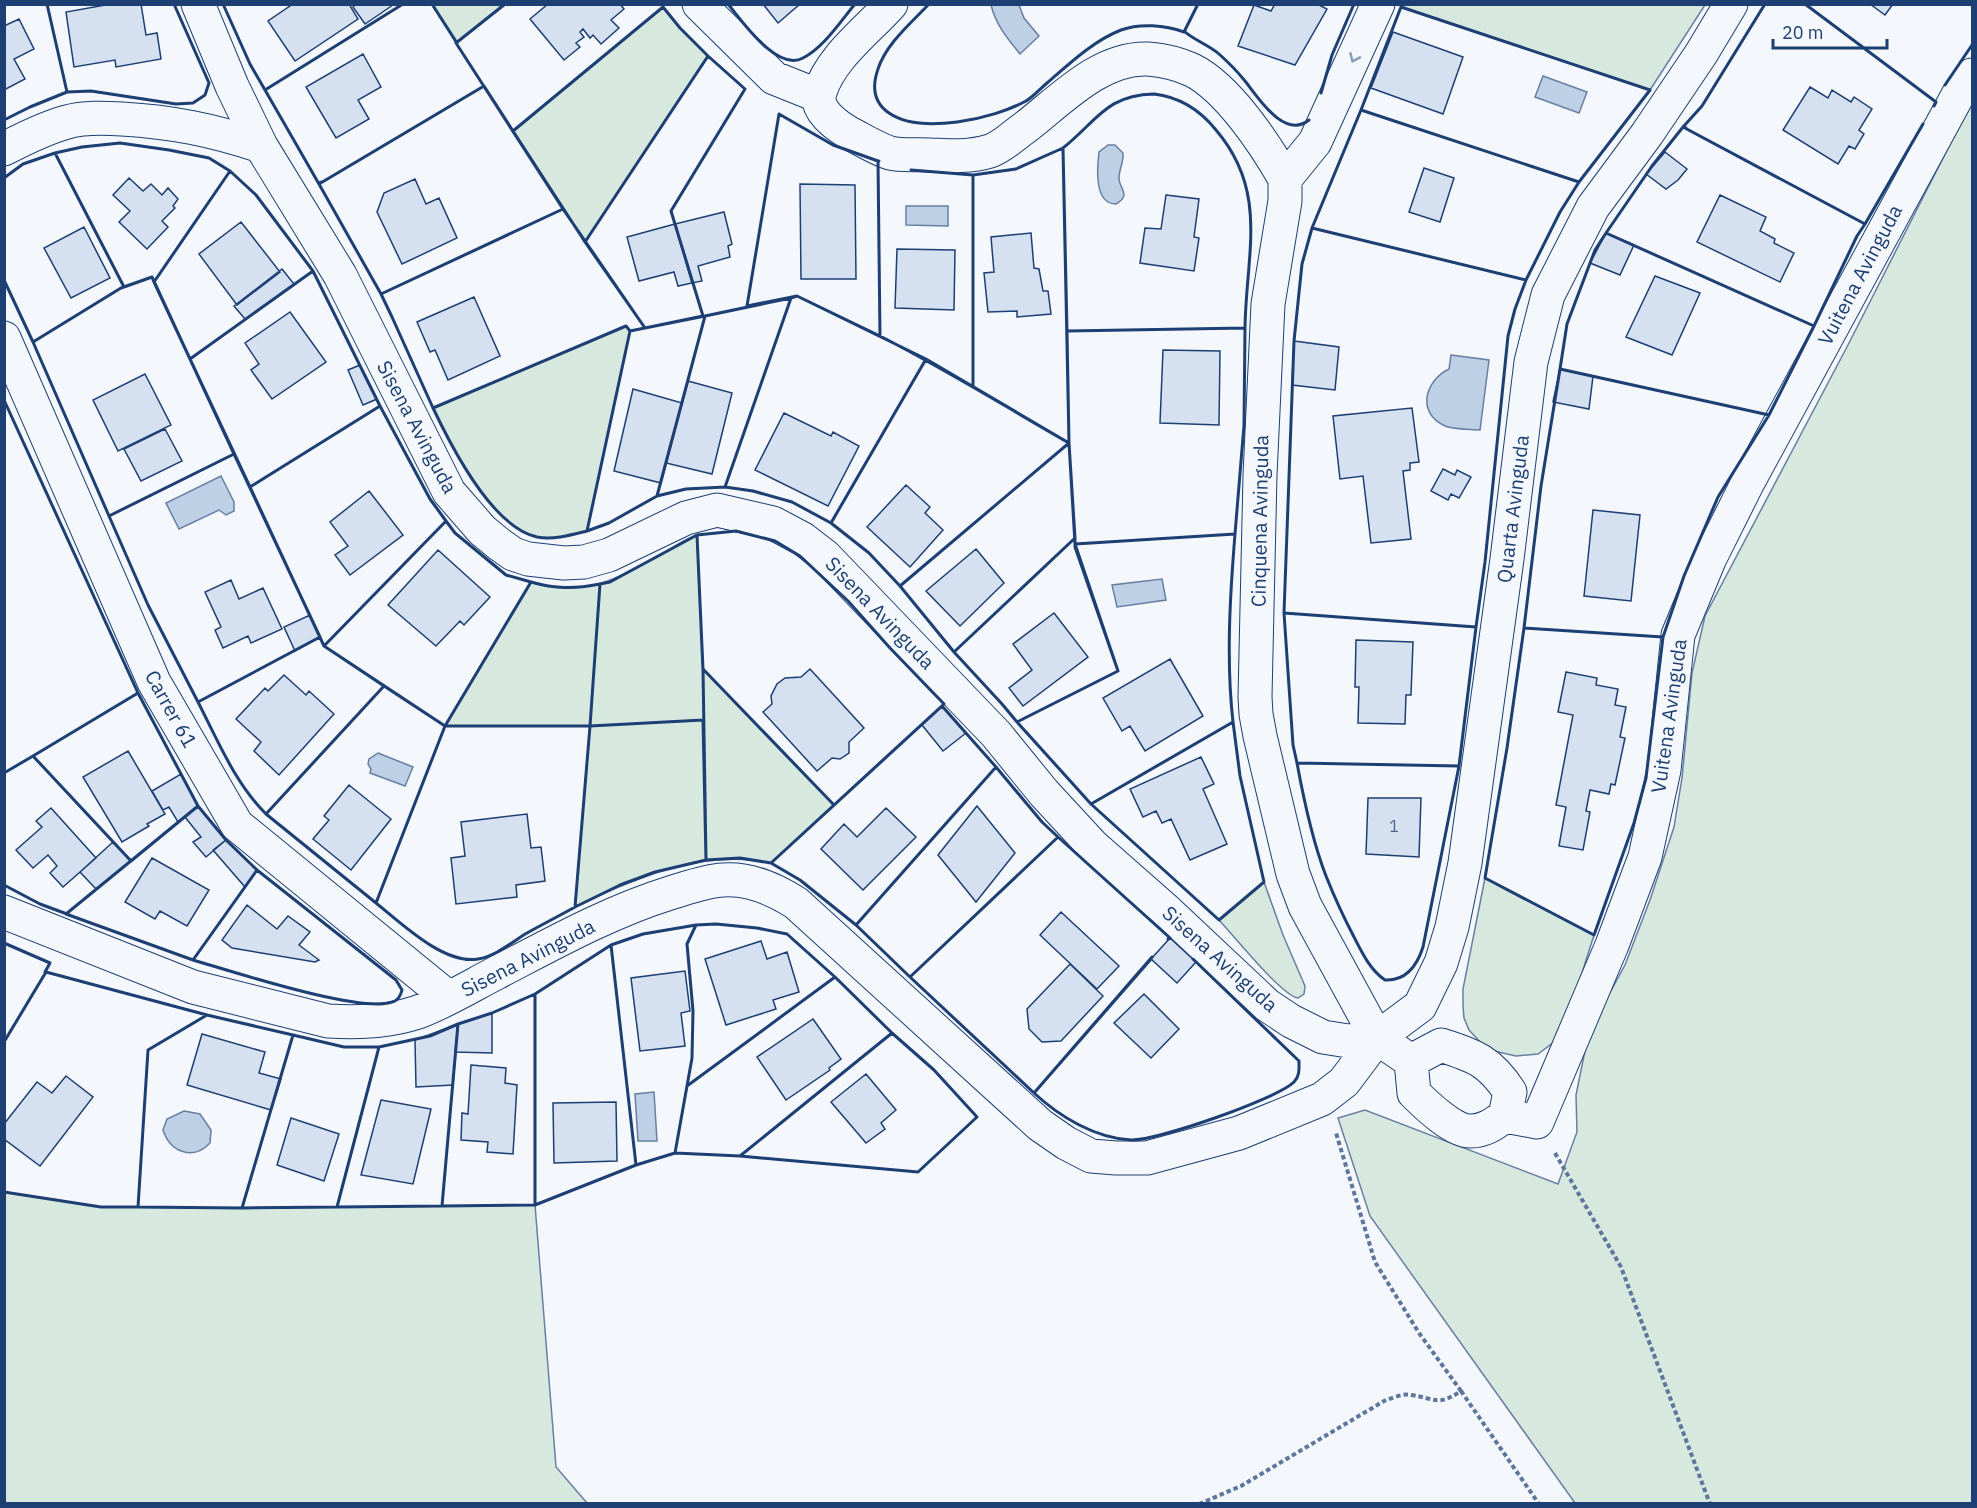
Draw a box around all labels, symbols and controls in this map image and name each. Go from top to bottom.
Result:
scale bar [1773,12,1887,50]
text: 20 m [1782,21,1824,44]
one-way arrow [1349,51,1361,62]
street label: Vuitena Avinguda [1811,199,1908,350]
street label: Sisena Avinguda [371,356,464,498]
street label: Quarta Avinguda [1490,433,1535,584]
street label: Cinquena Avinguda [1244,434,1275,607]
street label: Sisena Avinguda [820,550,941,675]
street label: Vuitena Avinguda [1644,637,1693,795]
street label: Carrer 61 [139,665,204,752]
house number: 1 [1389,816,1399,836]
street label: Sisena Avinguda [1157,899,1284,1018]
street label: Sisena Avinguda [456,912,600,1003]

